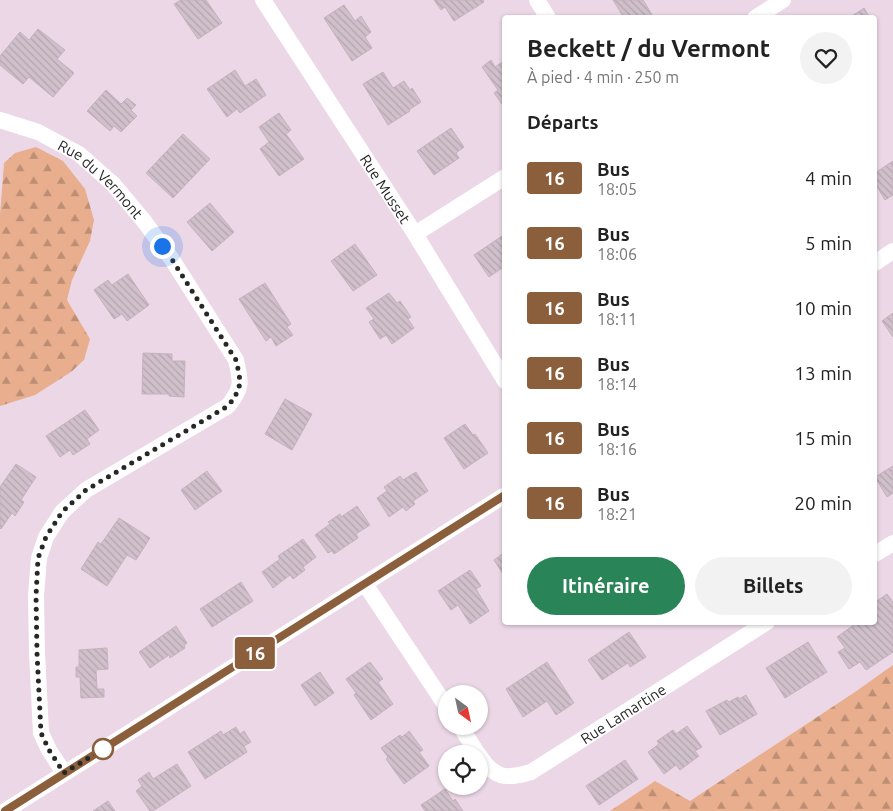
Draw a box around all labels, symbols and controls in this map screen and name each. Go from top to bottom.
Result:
button: heart [800,32,852,84]
text: Beckett / du Vermont [527,35,770,62]
text: À pied · 4 min · 250 m [527,68,679,86]
text: Départs [527,111,598,133]
street label: Rue du Vermont [55,136,147,222]
street label: Rue Musset [357,151,414,226]
text: Bus [597,158,630,180]
text: 4 min [805,167,852,189]
text: 16 [544,168,565,188]
text: 18:05 [597,180,637,198]
text: Bus [597,223,630,245]
text: 5 min [805,232,852,254]
text: 16 [544,233,565,253]
your location [150,234,175,259]
text: 18:06 [597,245,637,263]
text: Bus [597,288,630,310]
text: 10 min [794,297,852,319]
text: 16 [544,298,565,318]
text: 18:11 [597,310,637,328]
text: Bus [597,353,630,375]
text: 13 min [794,362,852,384]
text: 16 [544,363,565,383]
text: 18:14 [597,375,637,393]
text: Bus [597,418,630,440]
text: 15 min [794,427,852,449]
text: 16 [544,428,565,448]
text: 18:16 [597,440,637,458]
text: Bus [597,483,630,505]
text: 20 min [794,492,852,514]
text: 16 [544,493,565,513]
text: 18:21 [597,505,637,523]
button: Itinéraire [527,557,685,615]
button: Billets [695,557,852,615]
line badge: 16 [232,637,278,669]
text: 16 [245,643,265,663]
street label: Rue Lamartine [577,680,669,747]
north arrow [438,685,488,735]
map controls [438,685,488,795]
unlabelled marker [92,738,114,760]
button: locate [438,745,488,795]

